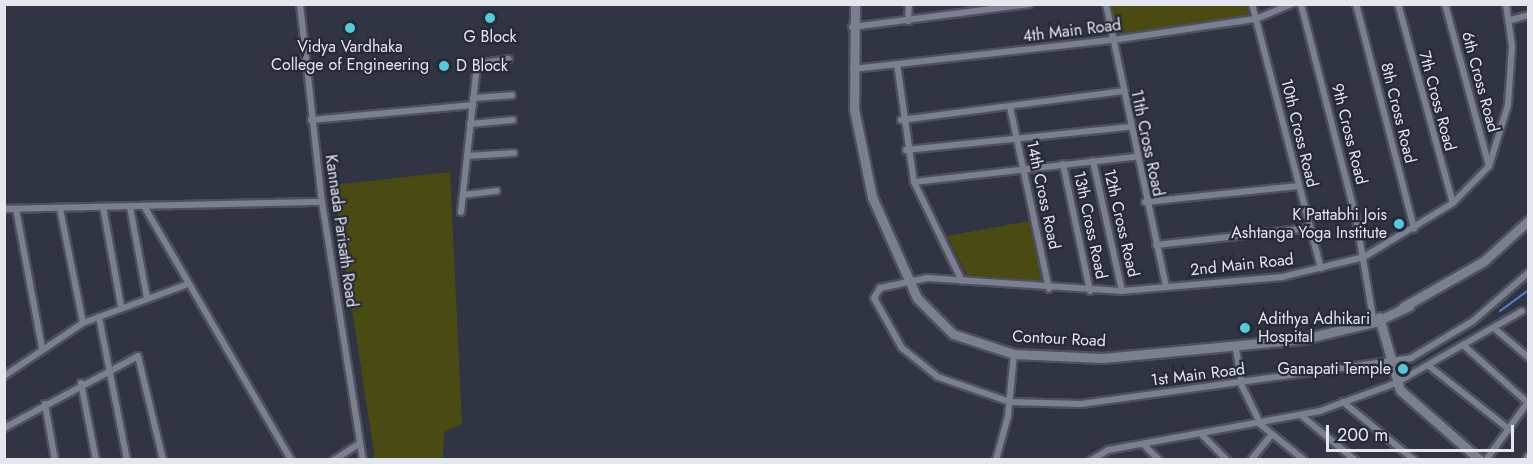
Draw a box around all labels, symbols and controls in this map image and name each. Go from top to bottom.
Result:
marker: G Block [483,11,497,25]
street label: 4th Main Road [1022,15,1122,47]
marker: Vidya Vardhaka College of Engineering [343,21,357,35]
place label: G Block [463,27,517,47]
street label: 6th Cross Road [1457,30,1503,134]
place label: Vidya Vardhaka College of Engineering [271,37,429,75]
street label: 7th Cross Road [1414,49,1460,153]
place label: D Block [456,56,508,76]
marker: D Block [437,59,451,73]
street label: 8th Cross Road [1376,61,1420,165]
street label: 10th Cross Road [1276,77,1322,189]
street label: 9th Cross Road [1327,82,1371,186]
street label: 11th Cross Road [1126,88,1168,198]
street label: 14th Cross Road [1022,139,1064,251]
street label: Kannada Parisath Road [321,153,361,309]
street label: 12th Cross Road [1099,167,1143,279]
street label: 13th Cross Road [1069,169,1111,281]
place label: K Pattabhi Jois Ashtanga Yoga Institute [1231,205,1387,243]
marker: K Pattabhi Jois Ashtanga Yoga Institute [1392,217,1406,231]
street label: 2nd Main Road [1189,250,1295,280]
place label: Adithya Adhikari Hospital [1258,309,1370,347]
marker: Adithya Adhikari Hospital [1236,319,1254,337]
street label: Contour Road [1012,327,1106,351]
place label: Ganapati Temple [1278,359,1391,379]
street label: 1st Main Road [1150,360,1246,390]
marker: Ganapati Temple [1396,362,1410,376]
scale bar [1329,413,1516,451]
text: 200 m [1337,422,1388,448]

